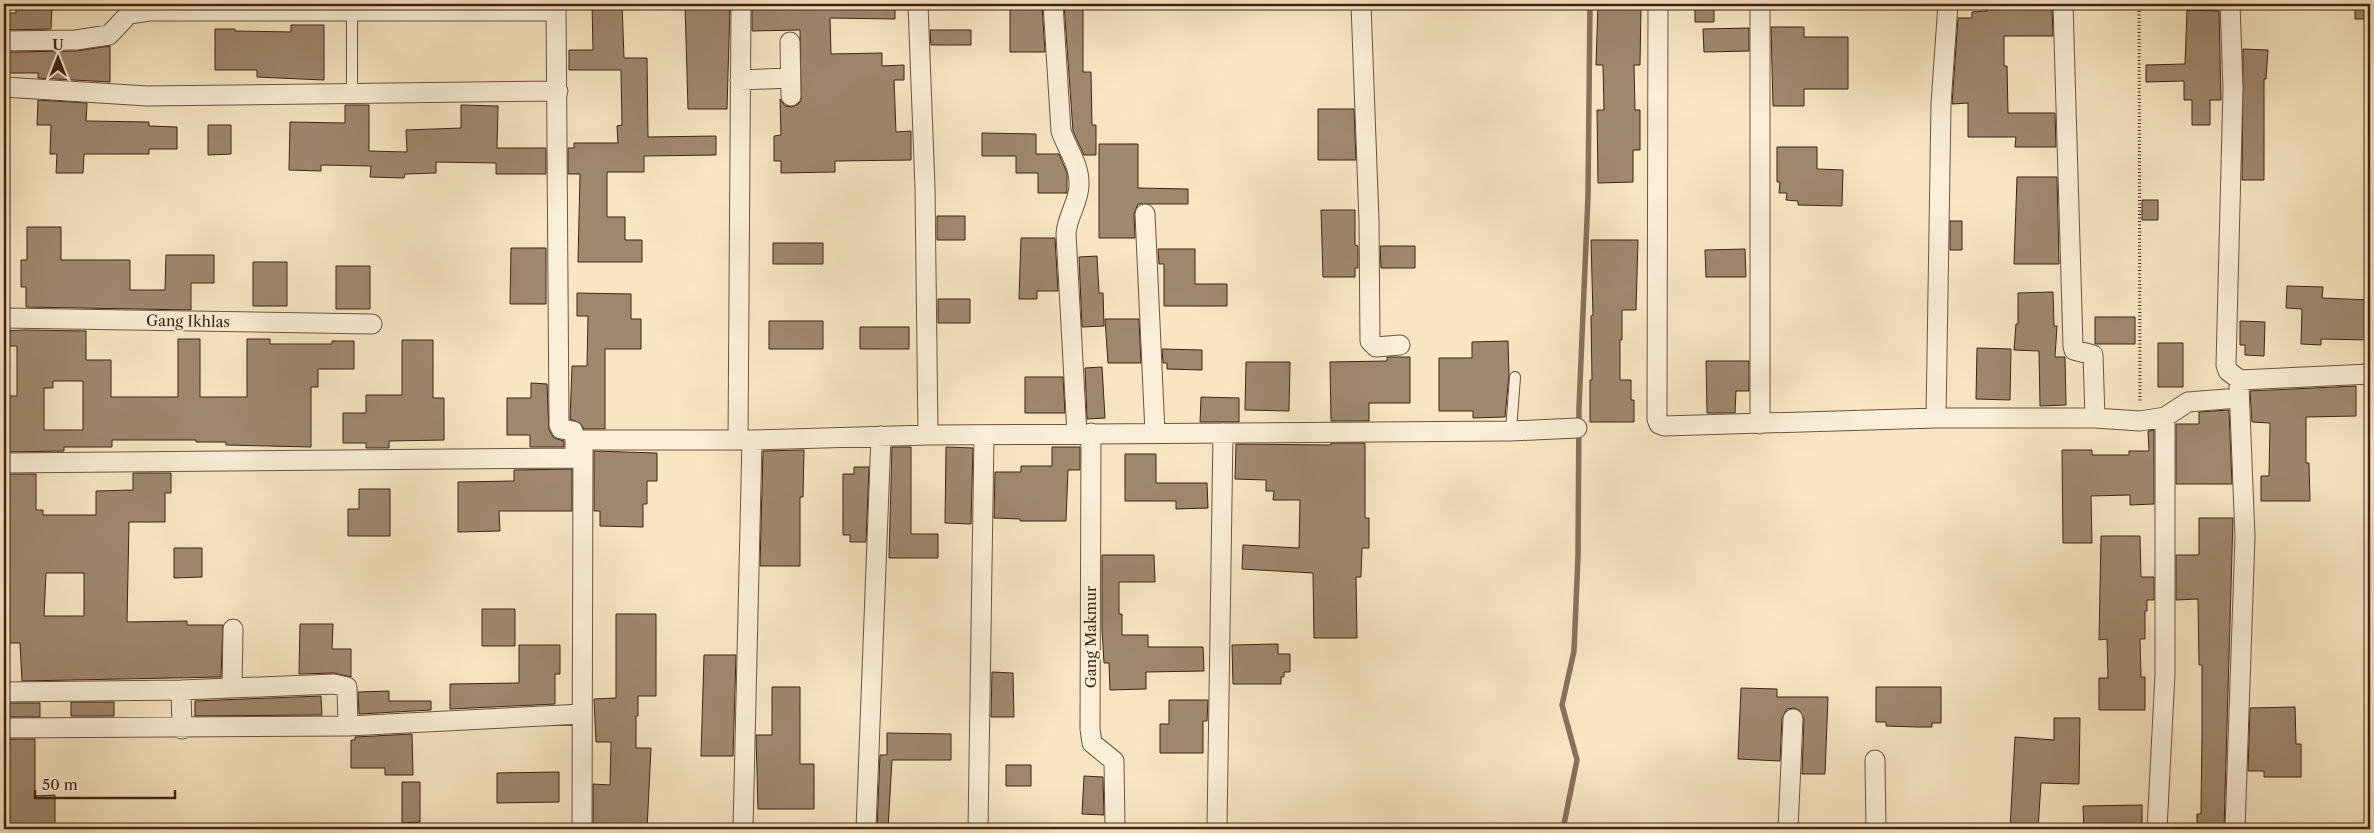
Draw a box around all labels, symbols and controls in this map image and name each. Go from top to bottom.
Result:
north arrow [32,32,82,82]
text: U [52,36,64,54]
street label: Gang Ikhlas [146,311,230,331]
street label: Gang Makmur [1081,585,1100,688]
scale bar [35,768,175,800]
text: 50 m [42,775,78,794]

